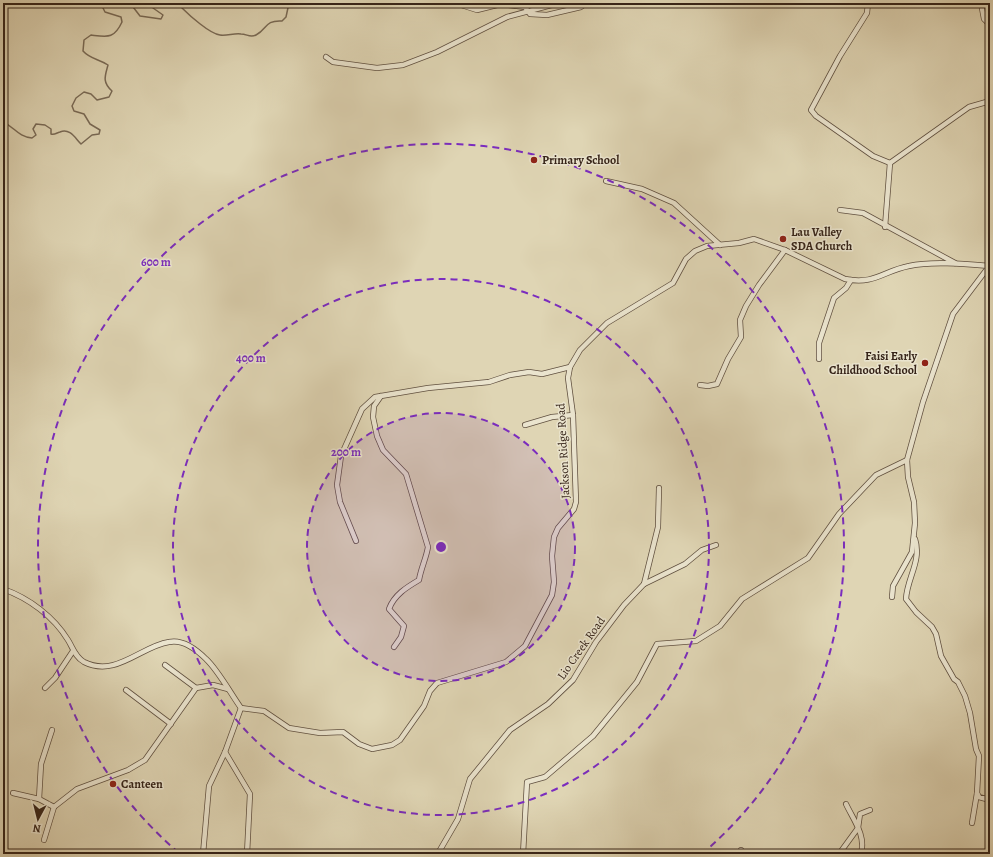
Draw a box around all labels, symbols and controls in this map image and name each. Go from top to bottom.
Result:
place label: Primary School [542,152,620,168]
marker: Primary School [529,155,539,165]
place label: Lau Valley SDA Church [791,224,853,254]
marker: Lau Valley SDA Church [778,234,788,244]
text: 600 m [141,254,171,270]
place label: Faisi Early Childhood School [829,348,918,378]
text: 400 m [236,350,266,366]
marker: Faisi Early Childhood School [920,358,930,368]
street label: Jackson Ridge Road [552,402,573,499]
text: 200 m [331,444,361,460]
centre of rings [434,540,448,554]
street label: Lio Creek Road [553,613,609,683]
place label: Canteen [121,776,163,792]
marker: Canteen [108,779,118,789]
north arrow [18,799,58,839]
text: N [32,820,42,836]

